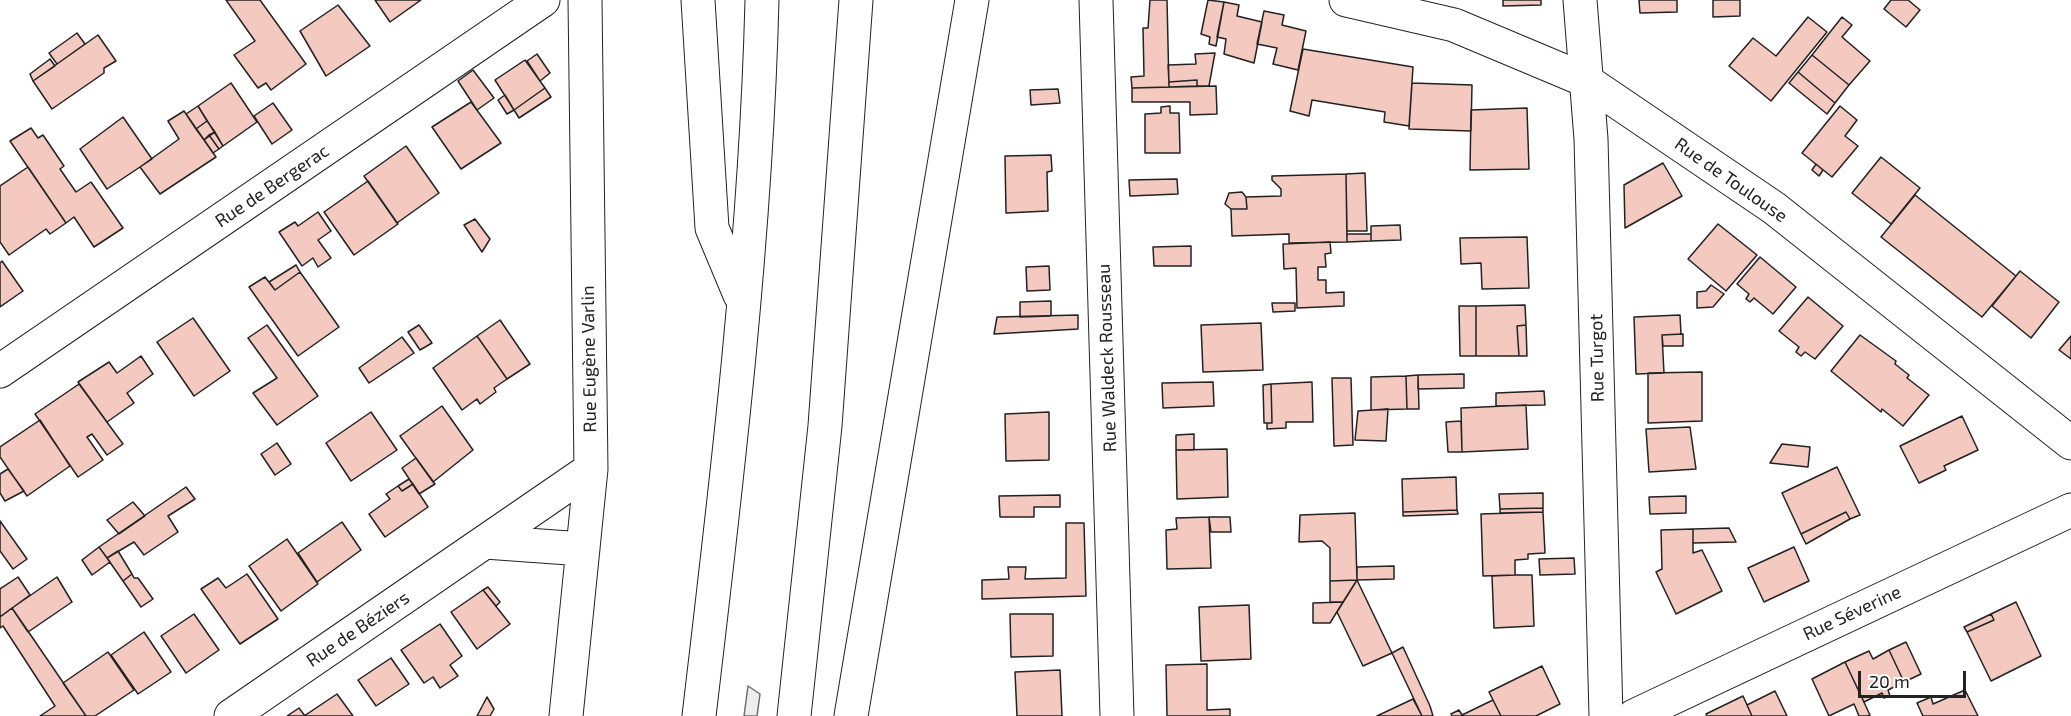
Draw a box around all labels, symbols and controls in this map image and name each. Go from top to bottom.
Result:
street label: Rue de Toulouse [1670,133,1792,227]
street label: Rue de Bergerac [211,140,333,232]
street label: Rue Waldeck Rousseau [1093,263,1121,453]
street label: Rue Eugène Varlin [577,285,601,433]
street label: Rue Turgot [1585,314,1609,402]
street label: Rue Séverine [1800,581,1904,645]
street label: Rue de Béziers [302,587,414,671]
scale bar [1861,659,1969,697]
text: 20 m [1869,670,1910,692]

